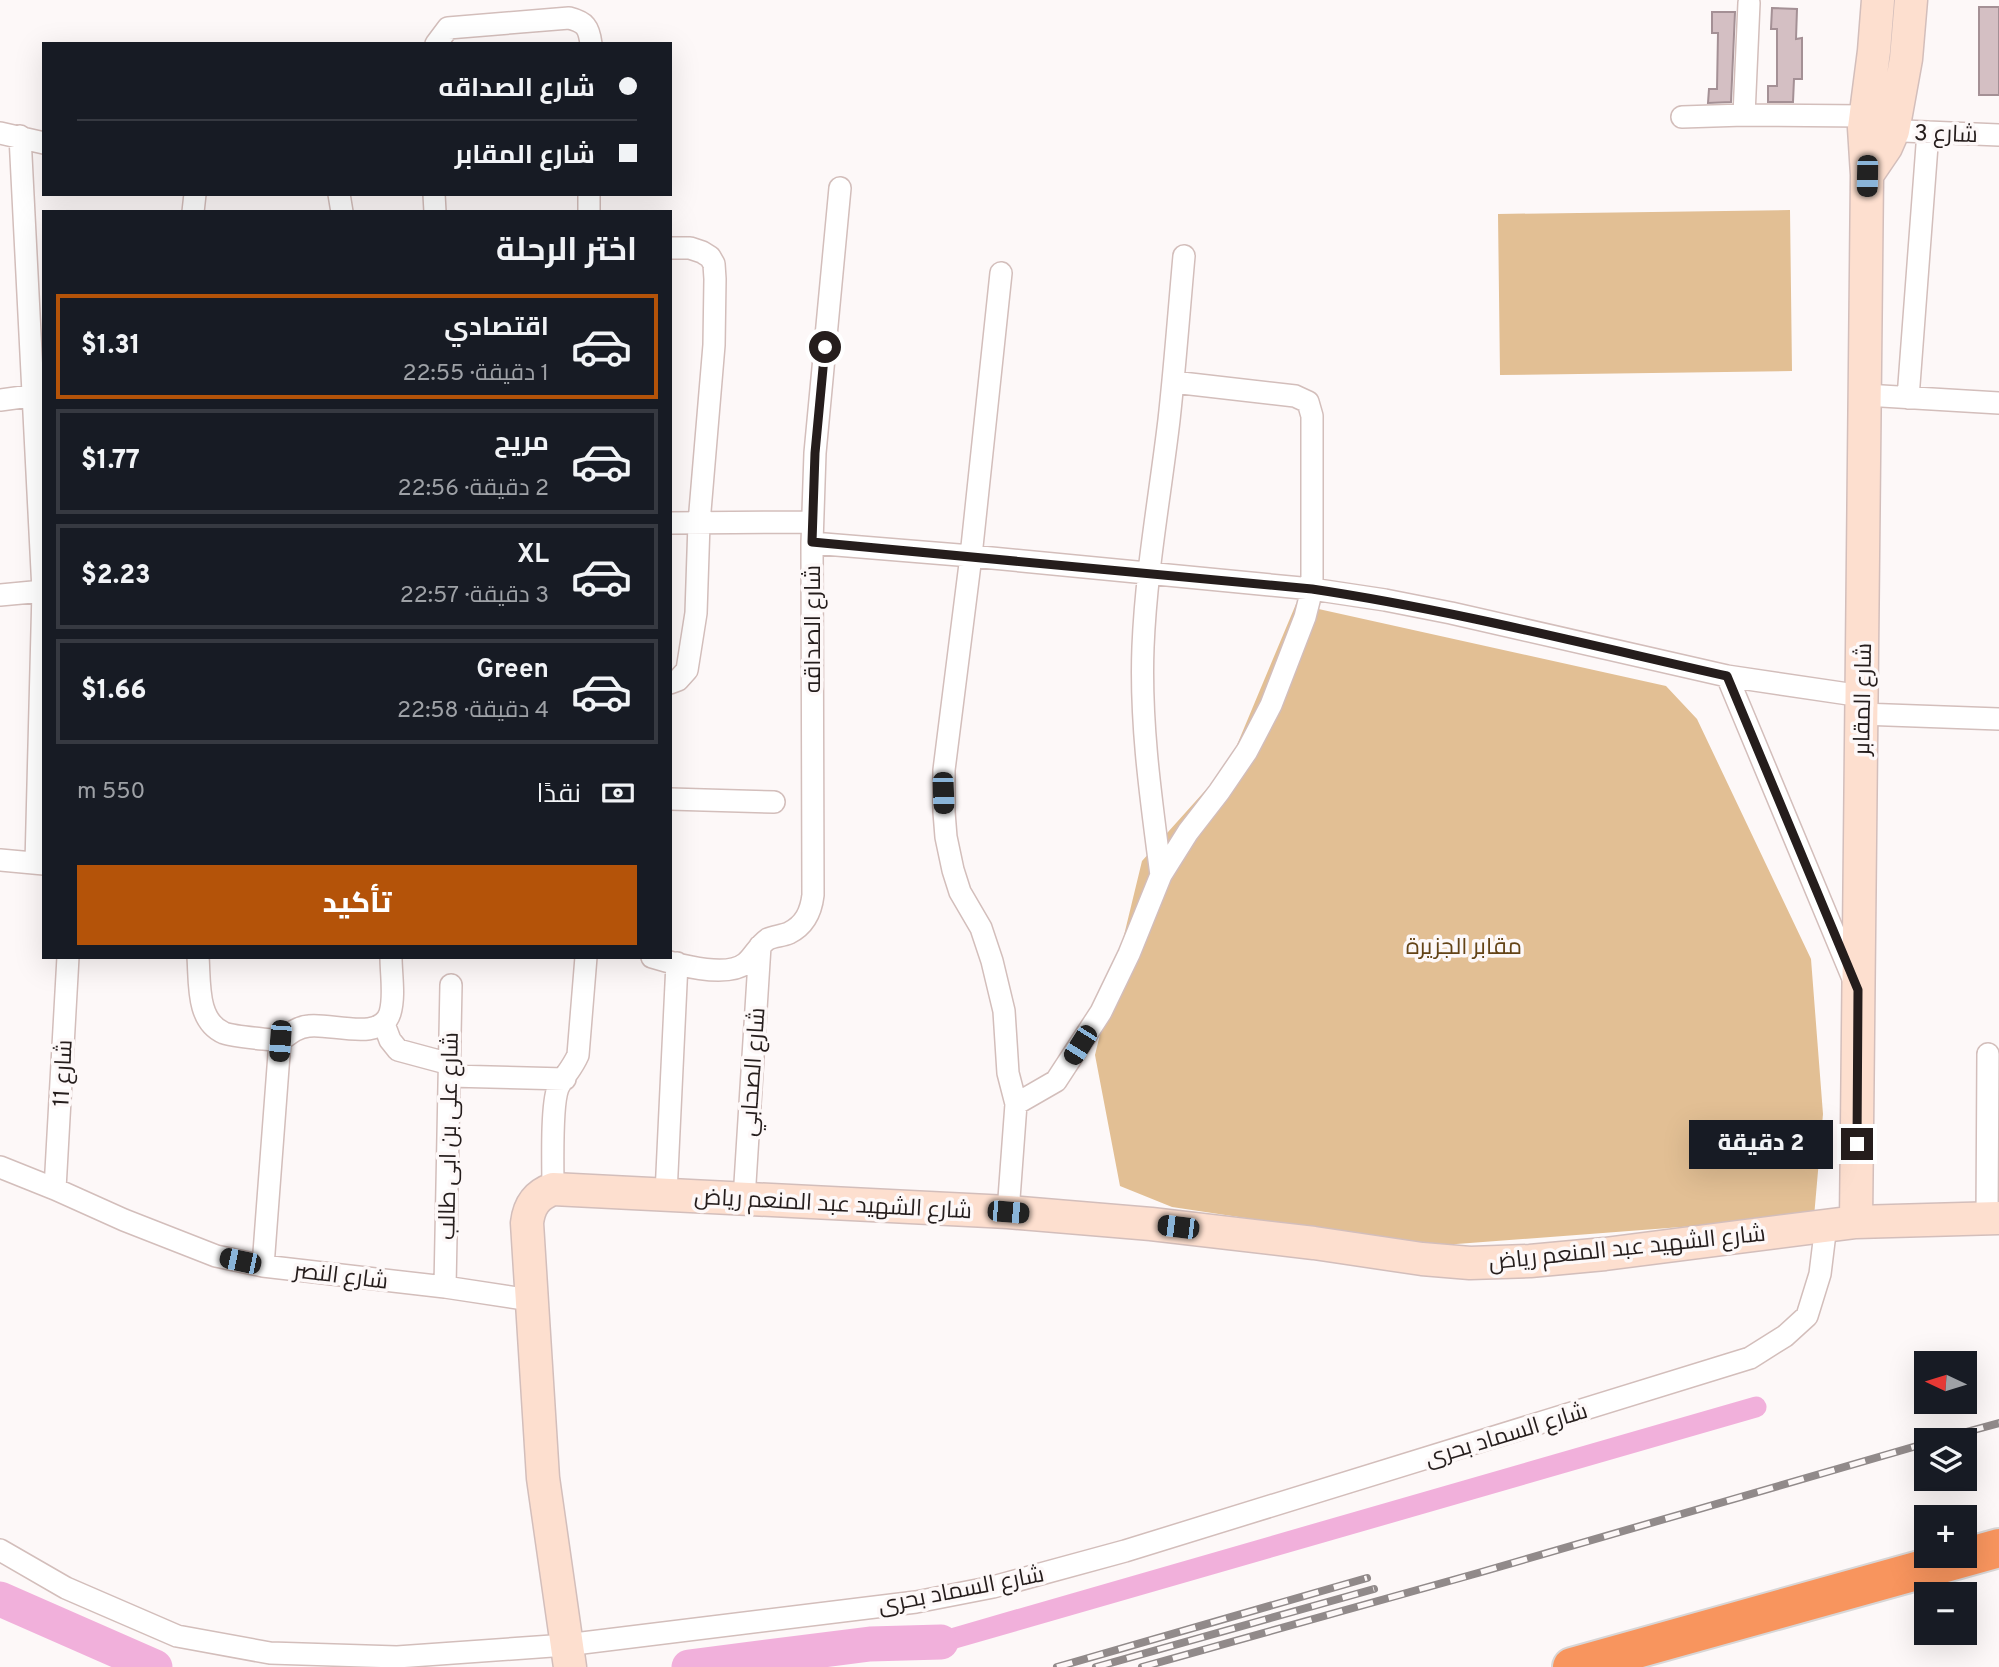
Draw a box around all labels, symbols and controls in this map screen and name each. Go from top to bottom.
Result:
text: شارع الصداقه [439,73,595,106]
street label: شارع 3 [1914,120,1978,151]
text: شارع المقابر [455,140,595,173]
car [1857,155,1878,197]
text: اختر الرحلة [496,232,637,272]
text: اقتصادي [444,312,549,345]
icon: car [570,315,633,378]
text: $1.31 [81,330,140,363]
route start [809,331,841,363]
text: 1 دقيقة · 22:55 [402,360,549,389]
text: مريح [494,427,549,460]
icon: car [570,430,633,493]
text: $1.77 [81,445,140,478]
text: 2 دقيقة · 22:56 [398,475,549,504]
text: XL [517,539,549,572]
icon: car [570,545,633,608]
text: $2.23 [81,560,151,593]
street label: شارع الصداقه [800,565,829,693]
text: 3 دقيقة · 22:57 [400,582,549,611]
street label: شارع المقابر [1849,643,1880,758]
text: Green [476,654,549,687]
icon: car [570,660,633,723]
text: $1.66 [81,675,146,708]
text: 4 دقيقة · 22:58 [397,697,549,726]
car [932,772,955,814]
icon: cash [599,774,637,812]
text: 550 m [77,778,145,807]
text: نقدًا [537,779,581,812]
button: تأكيد [77,865,637,945]
park label: مقابر الجزيرة [1406,934,1522,963]
street label: شارع الصحابي [736,1007,774,1138]
car [269,1019,292,1063]
car [1060,1022,1101,1068]
street label: شارع على بن ابى طالب [434,1032,467,1240]
street label: شارع 11 [48,1039,81,1107]
callout: 2 دقيقة [1689,1120,1832,1168]
route end [1841,1128,1873,1160]
text: 2 دقيقة [1718,1130,1804,1159]
street label: شارع الشهيد عبد المنعم رياض [693,1184,973,1227]
car [987,1200,1030,1224]
car [1156,1214,1201,1240]
street label: شارع الشهيد عبد المنعم رياض [1487,1221,1767,1278]
car [218,1246,263,1276]
street label: شارع النصر [290,1257,390,1298]
north arrow [1914,1351,1978,1414]
map controls [1914,1351,1977,1645]
street label: شارع السماد بحرى [1422,1398,1592,1475]
button: layers [1914,1428,1977,1491]
button: + [1914,1505,1977,1568]
street label: شارع السماد بحرى [876,1561,1047,1622]
button: − [1914,1582,1977,1645]

